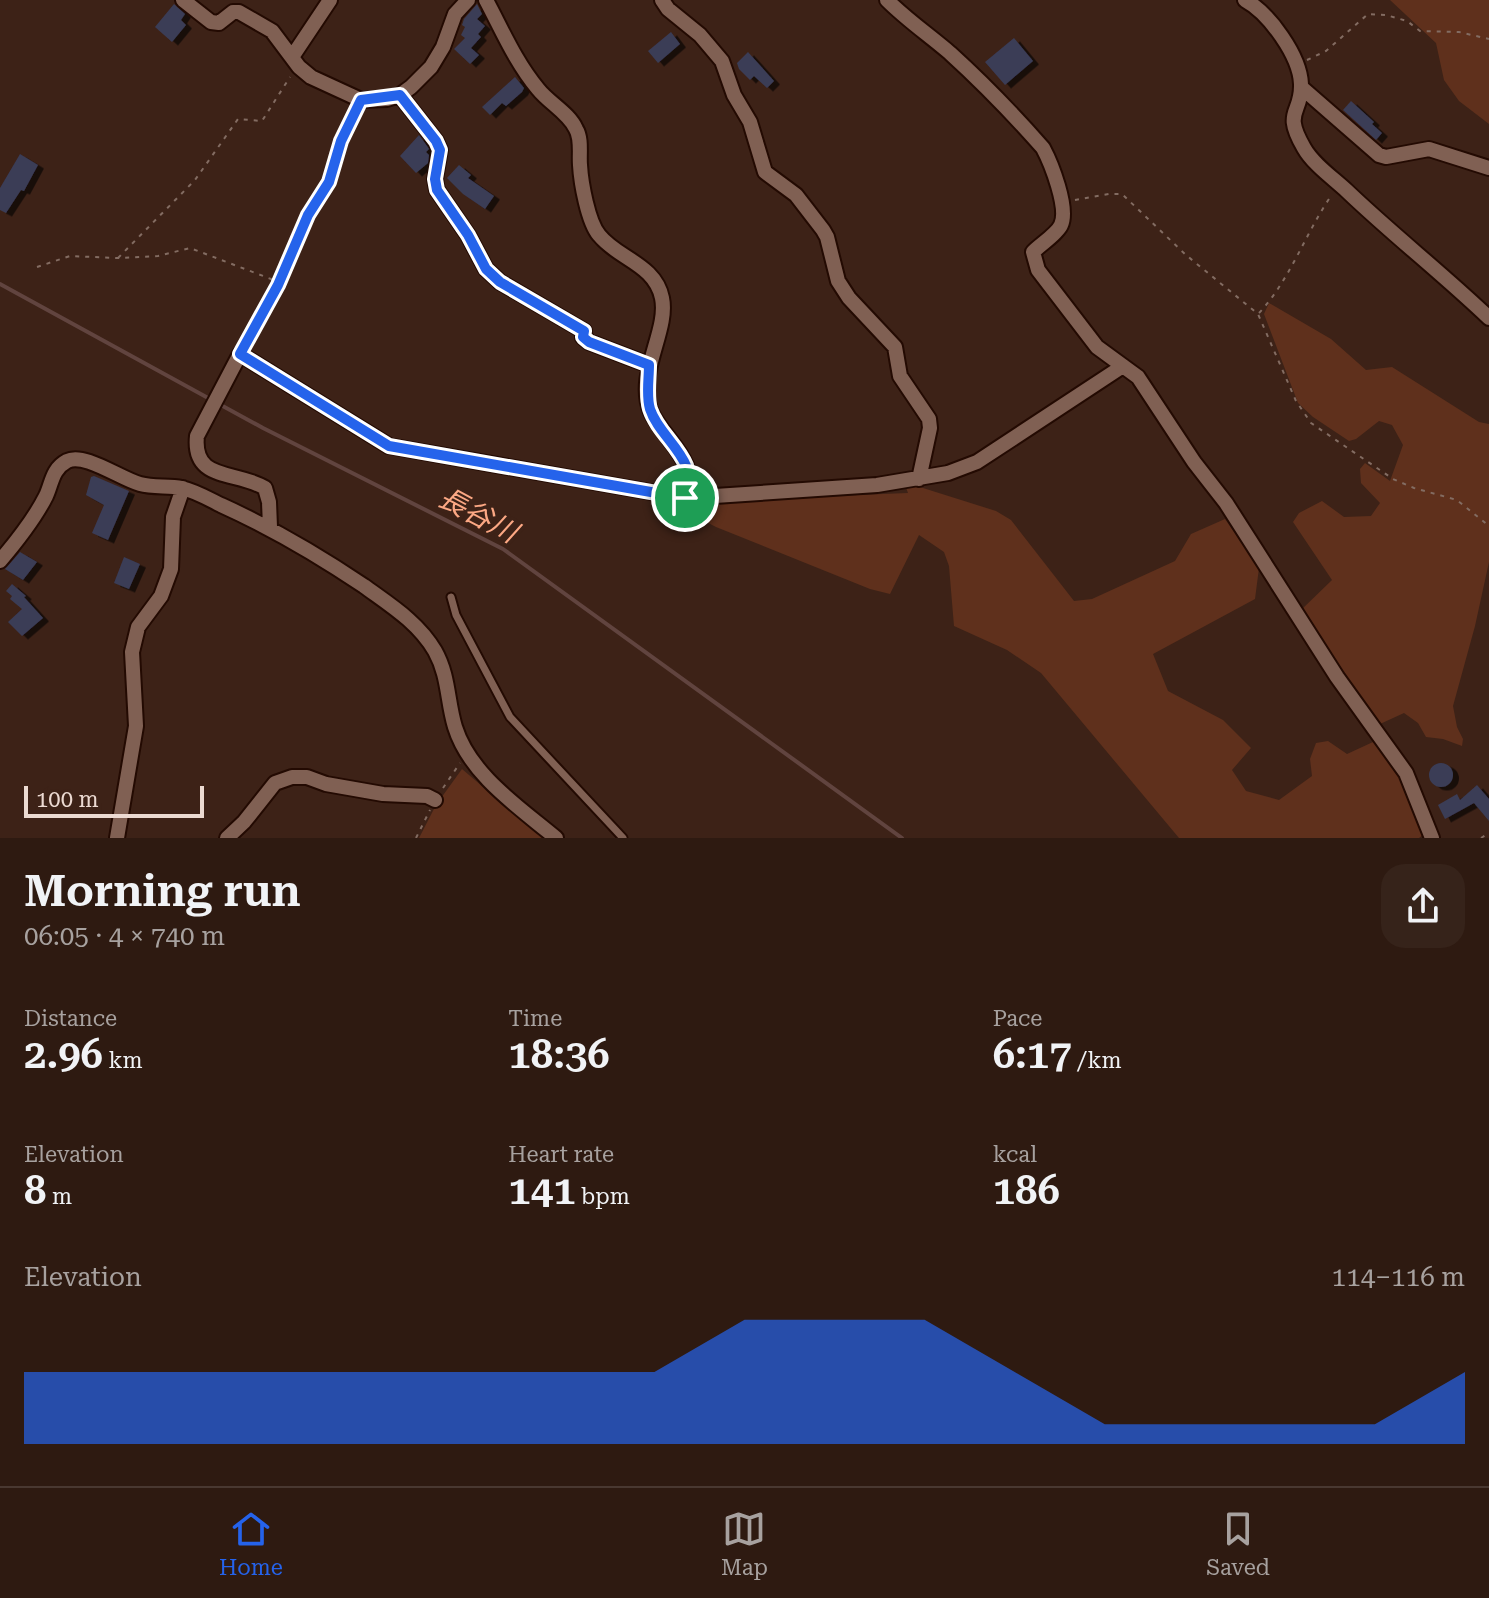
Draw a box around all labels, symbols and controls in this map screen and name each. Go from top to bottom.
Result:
pin [651,464,719,532]
icon: arrive [663,476,707,520]
water label: 長谷川 [433,481,525,551]
scale bar [24,782,204,818]
text: 100 m [36,787,99,812]
button: share [1381,864,1465,948]
text: Morning run [24,865,301,917]
text: 06:05 · 4 × 740 m [24,921,225,951]
text: Distance [24,1006,117,1031]
text: Time [508,1006,562,1031]
text: Pace [993,1006,1042,1031]
text: 2.96 [24,1031,103,1078]
text: 18:36 [508,1031,610,1078]
text: 6:17 [993,1031,1072,1078]
text: km [103,1048,143,1073]
text: /km [1072,1048,1122,1073]
text: Elevation [24,1142,124,1167]
text: Heart rate [508,1142,614,1167]
text: kcal [993,1142,1037,1167]
text: 8 [24,1167,46,1214]
text: 141 [508,1167,576,1214]
text: 186 [993,1167,1060,1214]
text: m [46,1184,72,1209]
text: bpm [576,1184,630,1209]
text: Elevation [24,1262,142,1292]
text: 114–116 m [1332,1262,1465,1292]
tab: Home [219,1507,283,1580]
tab: Map [721,1507,768,1580]
tab: Saved [1206,1507,1270,1580]

